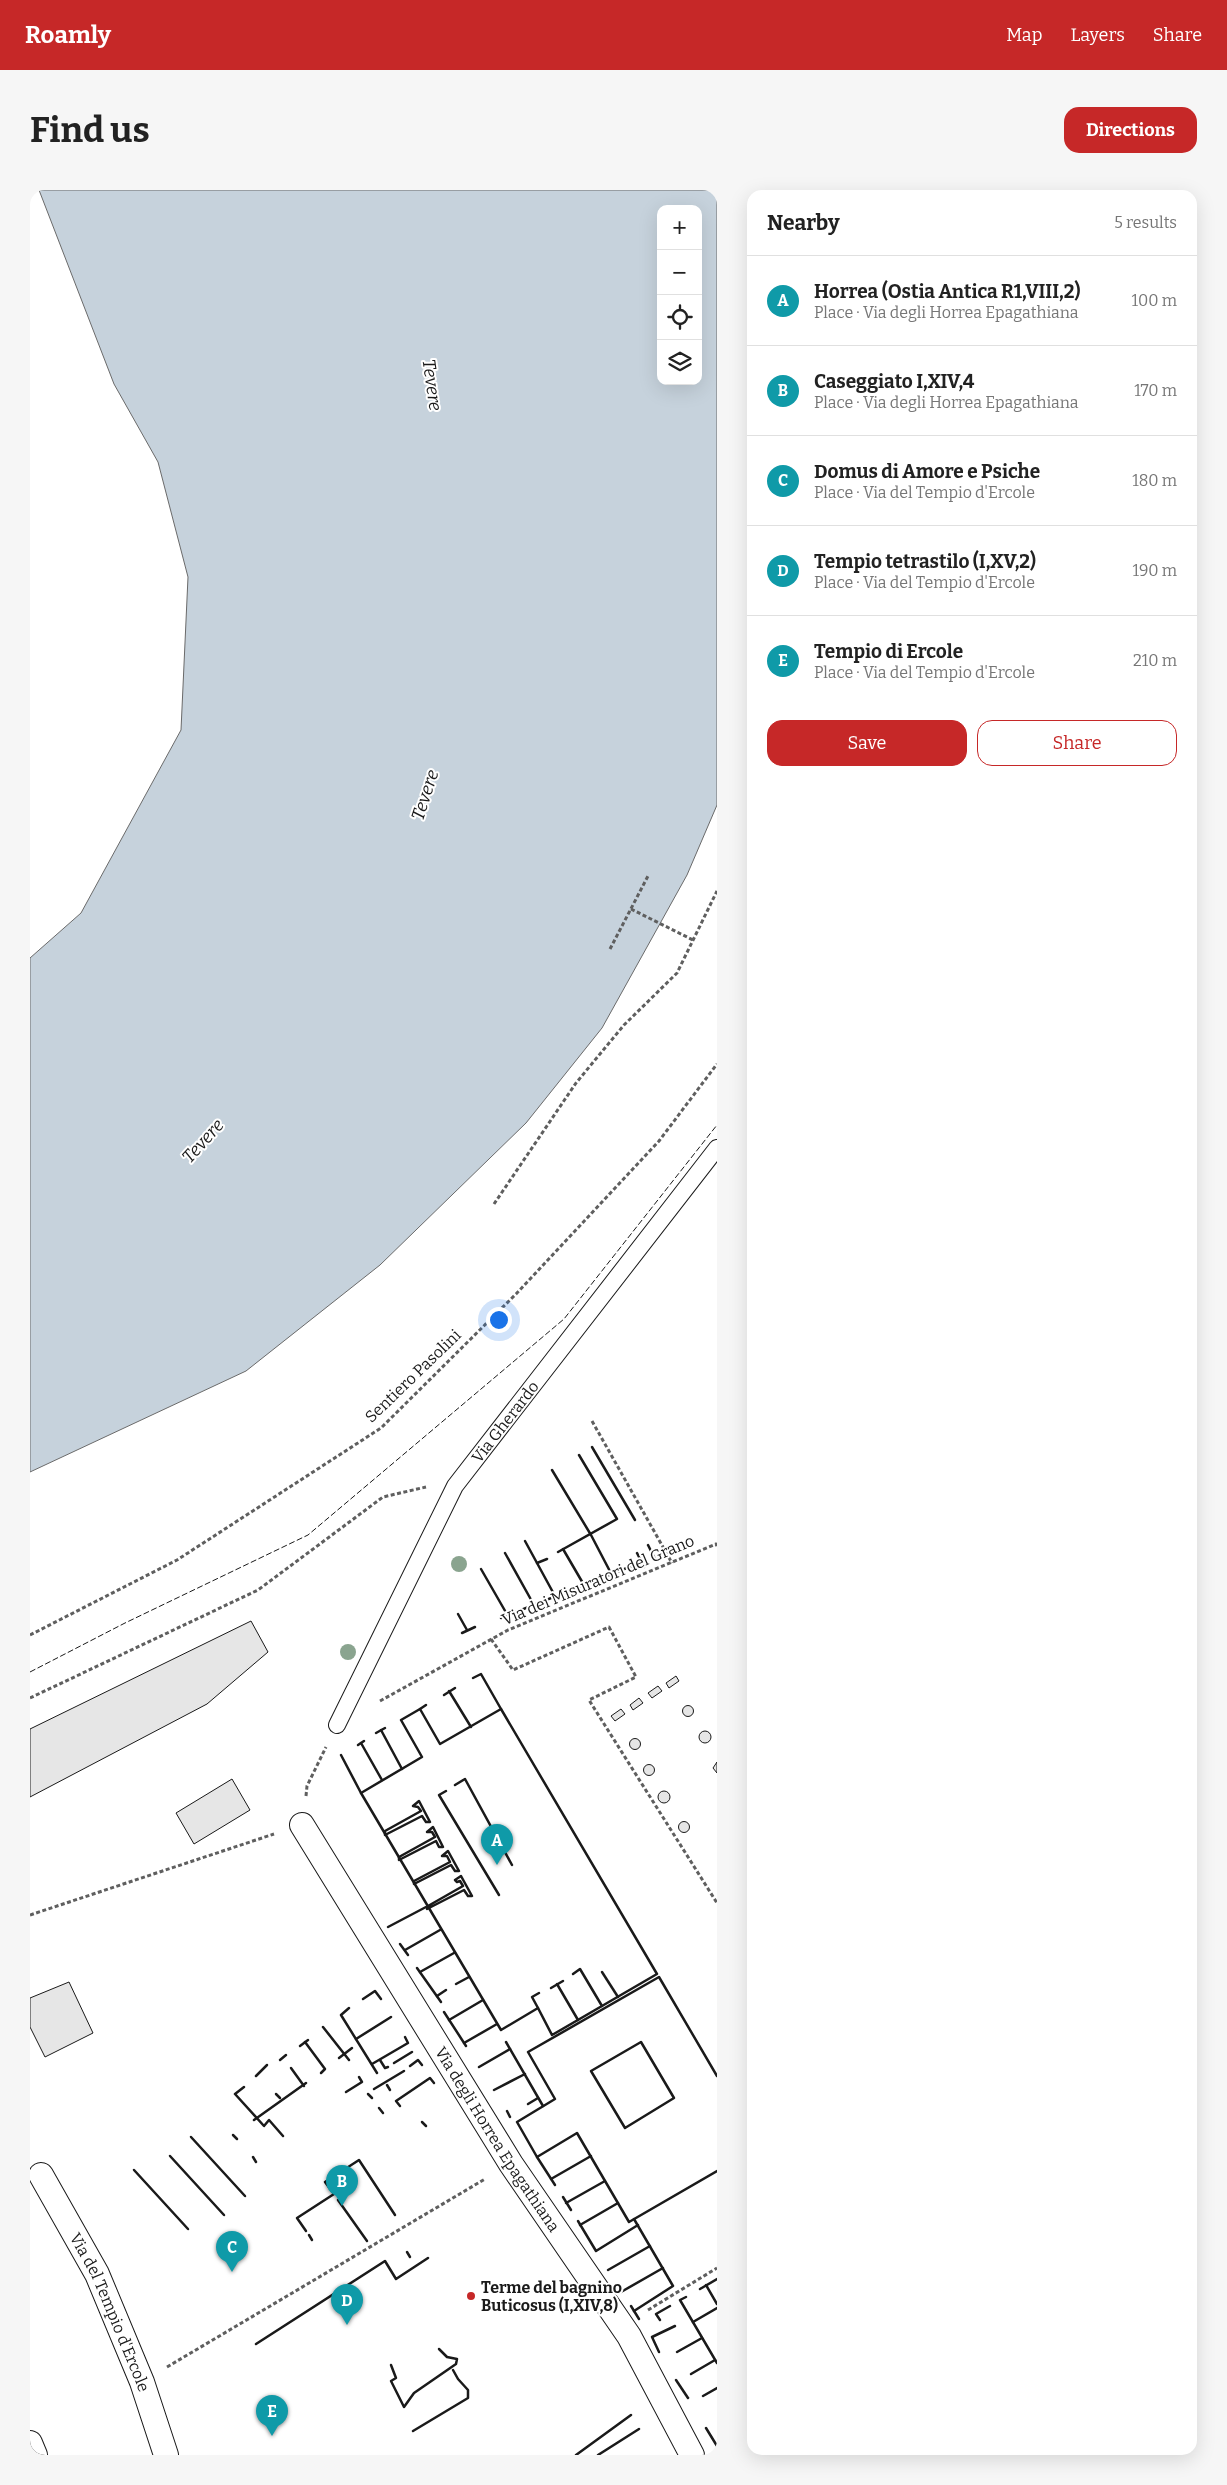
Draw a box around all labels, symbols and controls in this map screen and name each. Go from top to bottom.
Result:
text: Roamly [25,21,111,49]
text: Map [1006,24,1042,46]
text: Layers [1070,24,1125,46]
text: Share [1153,24,1202,46]
button: Directions [1064,107,1197,153]
text: Find us [30,109,150,151]
map controls [657,205,702,385]
button: + [657,205,702,250]
text: Nearby [767,210,840,236]
text: 5 results [1114,213,1177,232]
button: − [657,250,702,295]
text: Horrea (Ostia Antica R1,VIII,2) [814,280,1081,303]
text: A [777,291,789,310]
text: 100 m [1132,291,1177,310]
button: locate [657,295,702,340]
text: Place · Via degli Horrea Epagathiana [814,303,1079,322]
button: layers [657,340,702,385]
water label: Tevere [417,358,447,412]
text: Caseggiato I,XIV,4 [814,370,974,393]
text: B [778,381,788,400]
text: 170 m [1134,381,1177,400]
text: Place · Via degli Horrea Epagathiana [814,393,1079,412]
text: Domus di Amore e Psiche [814,460,1040,483]
text: C [778,471,788,490]
text: 180 m [1132,471,1177,490]
text: Place · Via del Tempio d'Ercole [814,483,1035,502]
text: Tempio tetrastilo (I,XV,2) [814,550,1036,573]
text: D [777,561,789,580]
text: 190 m [1132,561,1177,580]
text: Place · Via del Tempio d'Ercole [814,573,1035,592]
text: Tempio di Ercole [814,640,963,663]
text: E [778,651,788,670]
text: 210 m [1133,651,1177,670]
text: Place · Via del Tempio d'Ercole [814,663,1035,682]
button: Save [767,720,967,766]
button: Share [977,720,1177,766]
water label: Tevere [407,767,443,823]
water label: Tevere [177,1114,229,1168]
your location [486,1307,512,1333]
street label: Sentiero Pasolini [361,1325,465,1426]
street label: Via Gherardo [467,1377,542,1466]
street label: Via dei Misuratori del Grano [499,1531,697,1629]
pin: A [481,1824,513,1865]
street label: Via degli Horrea Epagathiana [431,2043,564,2235]
pin: B [326,2165,358,2206]
street label: Via del Tempio d'Ercole [66,2229,154,2394]
pin: C [216,2231,248,2272]
place label: Terme del bagnino Buticosus (I,XIV,8) [481,2278,622,2315]
pin: D [331,2284,363,2325]
marker: Terme del bagnino Buticosus (I,XIV,8) [465,2290,477,2302]
pin: E [256,2395,288,2436]

